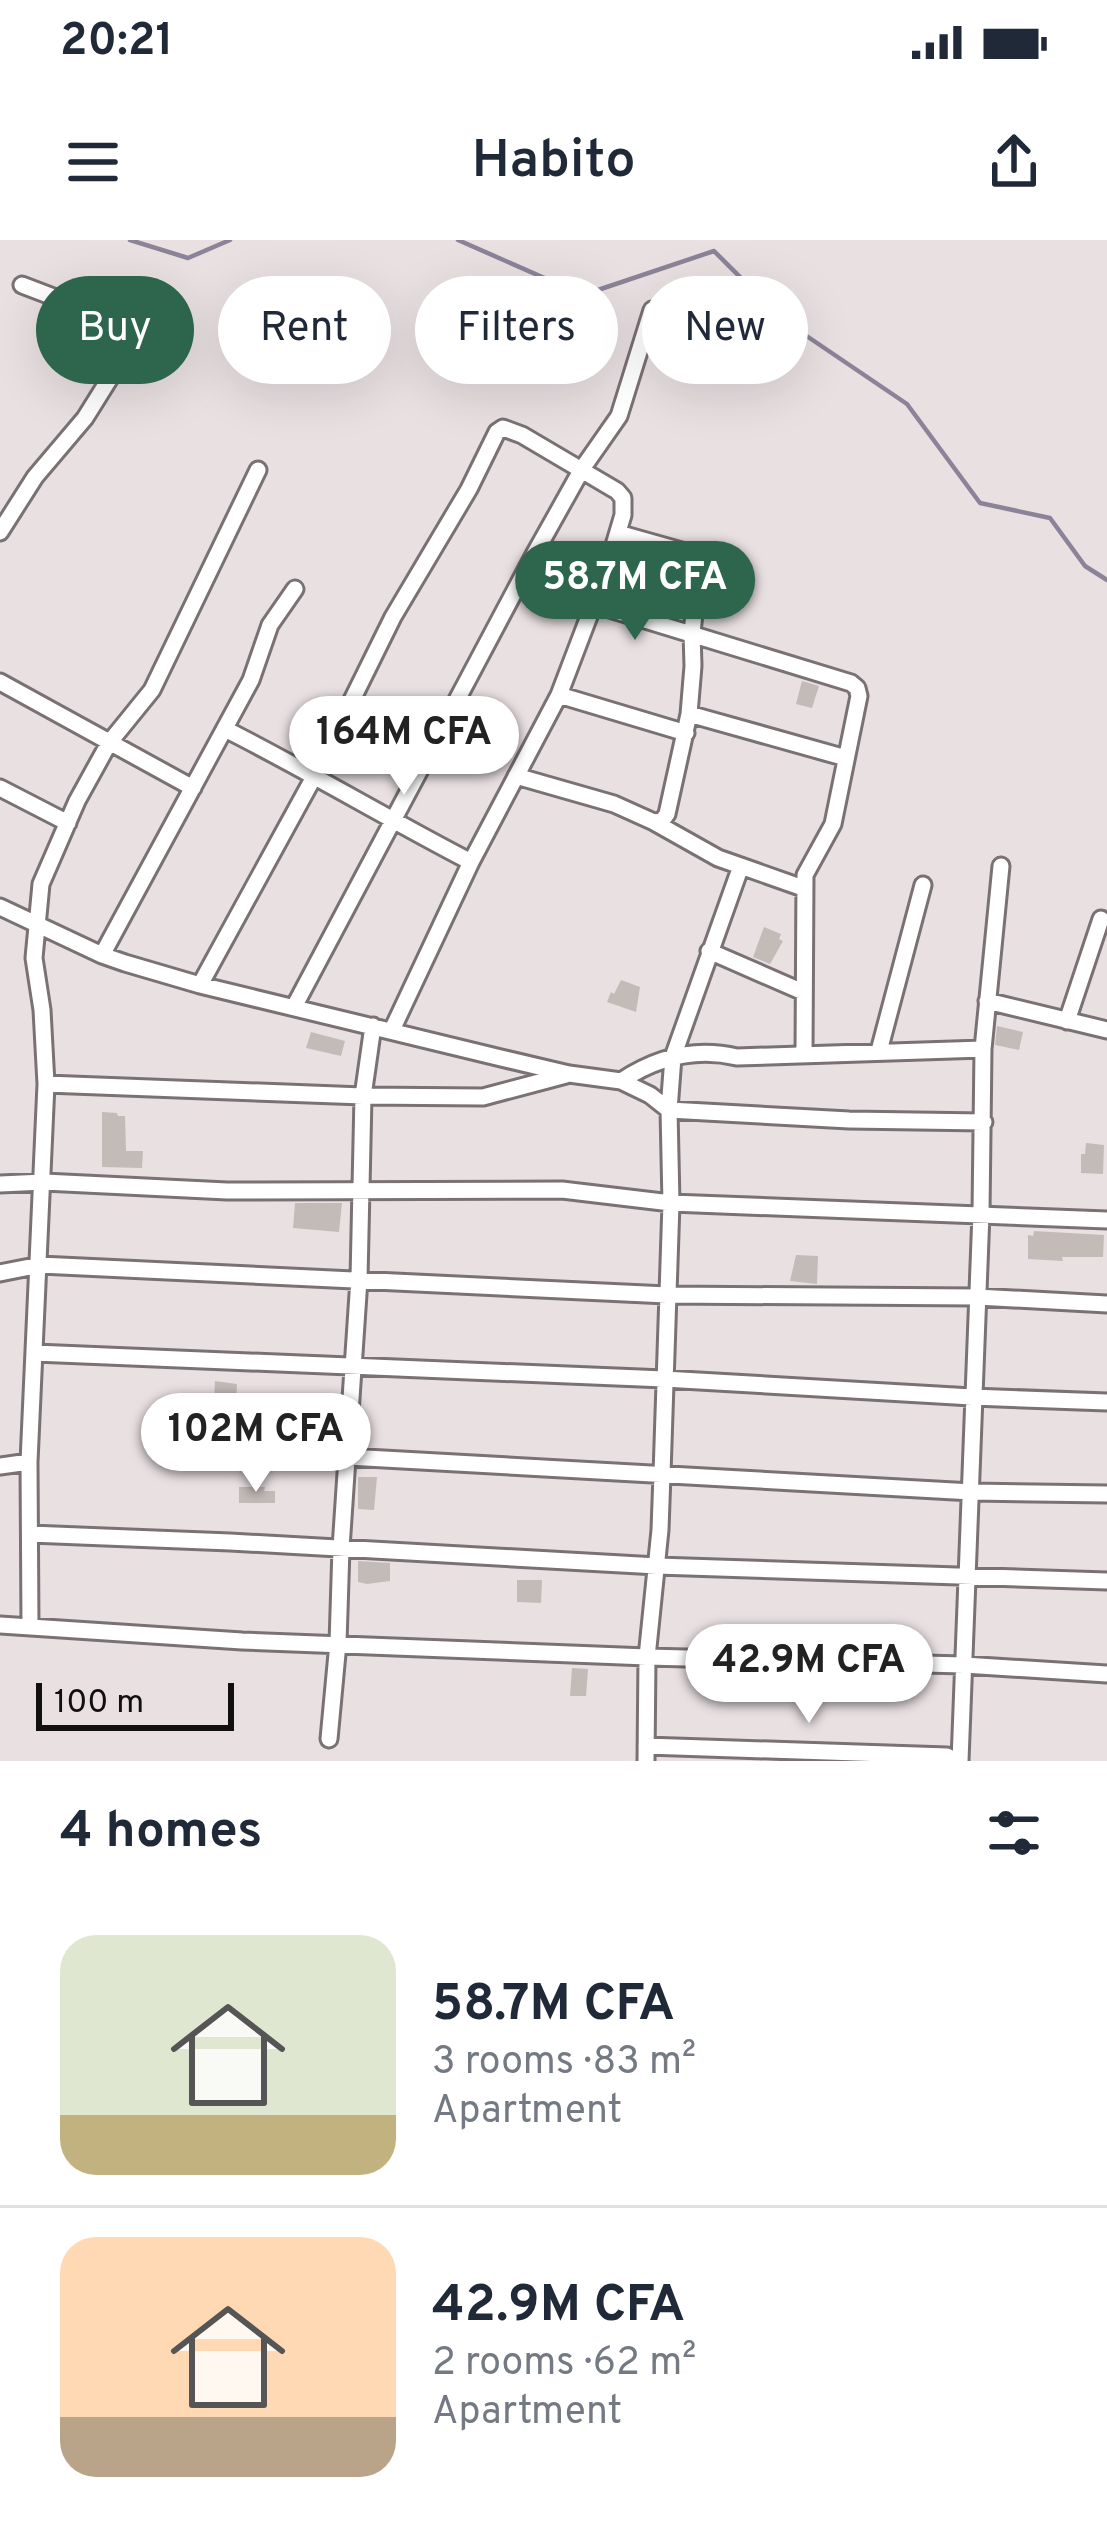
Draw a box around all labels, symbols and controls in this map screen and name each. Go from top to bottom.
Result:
text: 20:21 [60,14,174,71]
text: Habito [471,128,636,197]
icon: menu [60,129,126,195]
icon: share [981,129,1047,195]
chip: Buy [36,276,194,384]
chip: Rent [218,276,391,384]
chip: Filters [415,276,618,384]
chip: New [642,276,808,384]
pin: 58.7M CFA [498,541,772,643]
text: 58.7M CFA [542,555,728,604]
pin: 164M CFA [280,696,528,798]
text: 164M CFA [316,710,492,759]
pin: 102M CFA [132,1393,380,1495]
text: 102M CFA [168,1407,344,1456]
pin: 42.9M CFA [672,1624,946,1726]
text: 42.9M CFA [712,1638,906,1687]
scale bar [36,1677,234,1730]
text: 100 m [54,1683,144,1725]
icon: filters [981,1800,1047,1866]
text: 4 homes [60,1801,262,1866]
text: 58.7M CFA [432,1974,675,2039]
icon: home [156,1983,300,2127]
text: 3 rooms · 83 m² [432,2039,696,2088]
text: Apartment [432,2088,622,2137]
text: 42.9M CFA [432,2275,685,2340]
icon: home [156,2285,300,2429]
text: 2 rooms · 62 m² [432,2340,696,2389]
text: Apartment [432,2389,622,2438]

